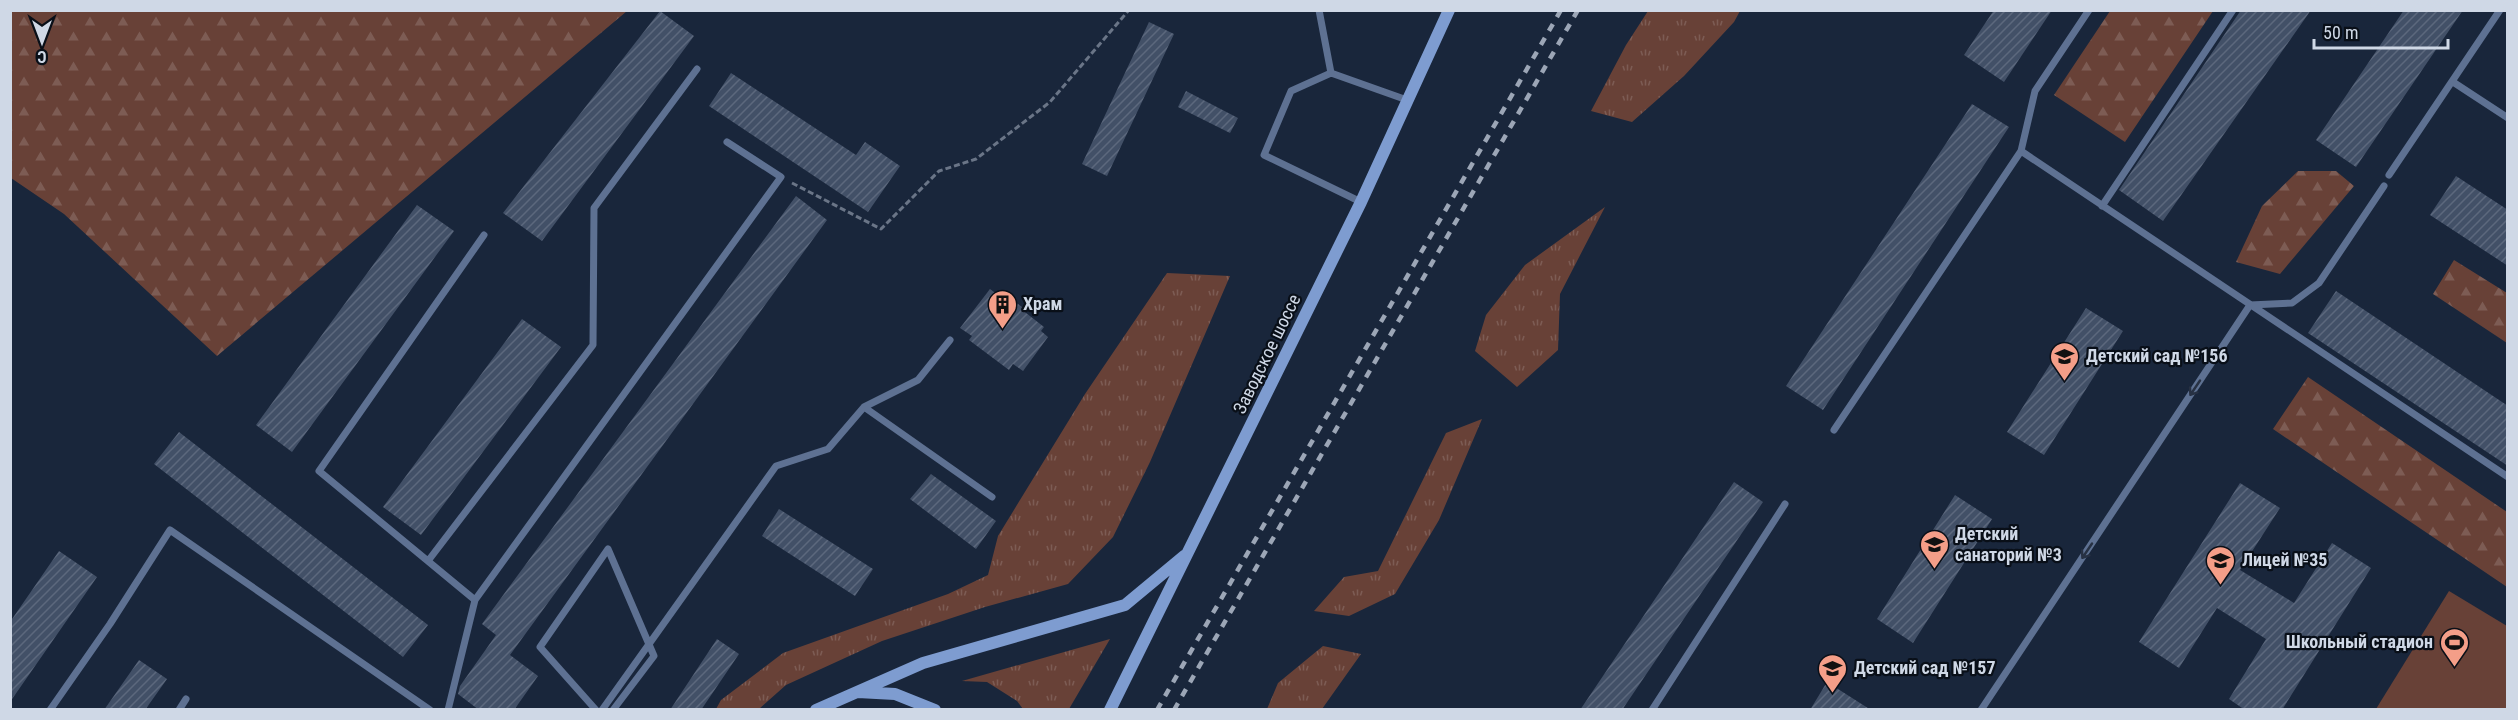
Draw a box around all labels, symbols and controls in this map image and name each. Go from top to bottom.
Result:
north arrow [12,12,72,72]
scale bar [2314,12,2448,50]
text: 50 m [2323,22,2358,43]
text: С [37,47,47,66]
building icon: Храм [986,288,1018,330]
street label: Заводское шоссе [1229,291,1305,417]
place label: Храм [1023,293,1062,314]
school or university icon: Детский сад №156 [2049,340,2081,382]
place label: Детский сад №156 [2086,345,2227,366]
one-way arrow [2188,380,2201,397]
place label: Детский санаторий №3 [1955,523,2062,565]
school or university icon: Детский санаторий №3 [1918,528,1950,570]
one-way arrow [2080,542,2092,559]
school or university icon: Лицей №35 [2205,544,2237,586]
place label: Лицей №35 [2242,549,2327,570]
sports icon: Школьный стадион [2438,626,2470,668]
place label: Школьный стадион [2286,631,2433,652]
school or university icon: Детский сад №157 [1817,652,1849,694]
place label: Детский сад №157 [1854,657,1995,678]

